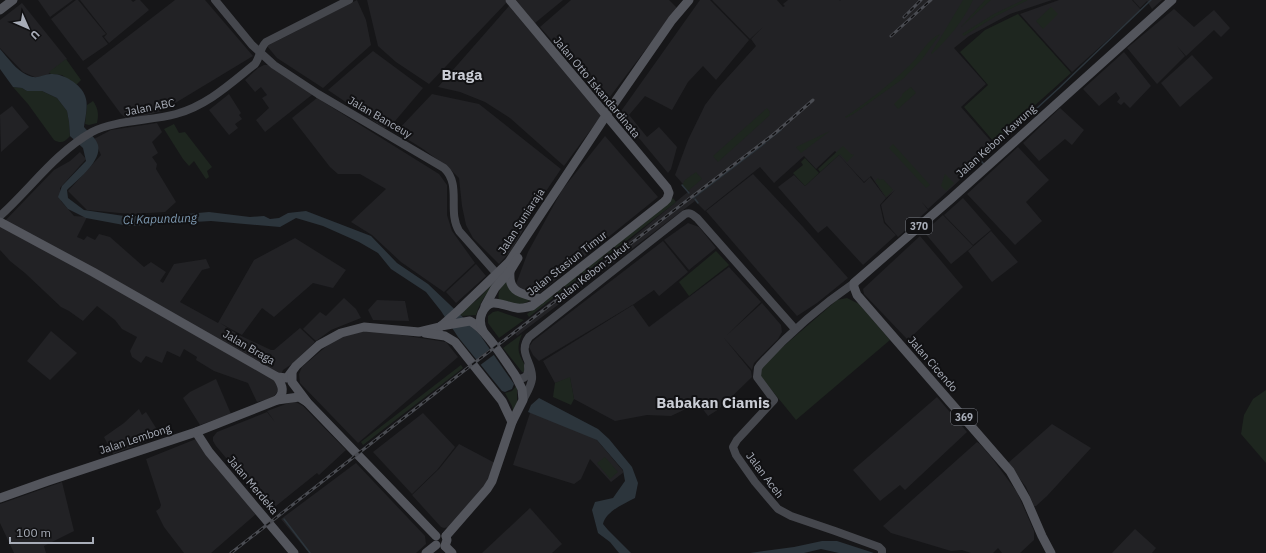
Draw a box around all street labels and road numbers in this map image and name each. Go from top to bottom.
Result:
street label: Jalan Otto Iskandardinata [550,33,644,141]
street label: Jalan Banceuy [345,93,415,141]
street label: Jalan ABC [124,95,176,119]
street label: Jalan Kebon Kawung [953,101,1039,181]
street label: Jalan Suniaraja [495,186,547,256]
road number: 370 [906,218,932,234]
street label: Jalan Stasiun Timur [524,227,610,299]
street label: Jalan Kebon Jukut [552,238,632,306]
street label: Jalan Braga [220,326,278,368]
street label: Jalan Cicendo [905,333,961,395]
road number: 369 [951,409,977,425]
street label: Jalan Lembong [97,421,173,457]
street label: Jalan Aceh [743,449,787,501]
street label: Jalan Merdeka [224,453,282,517]

